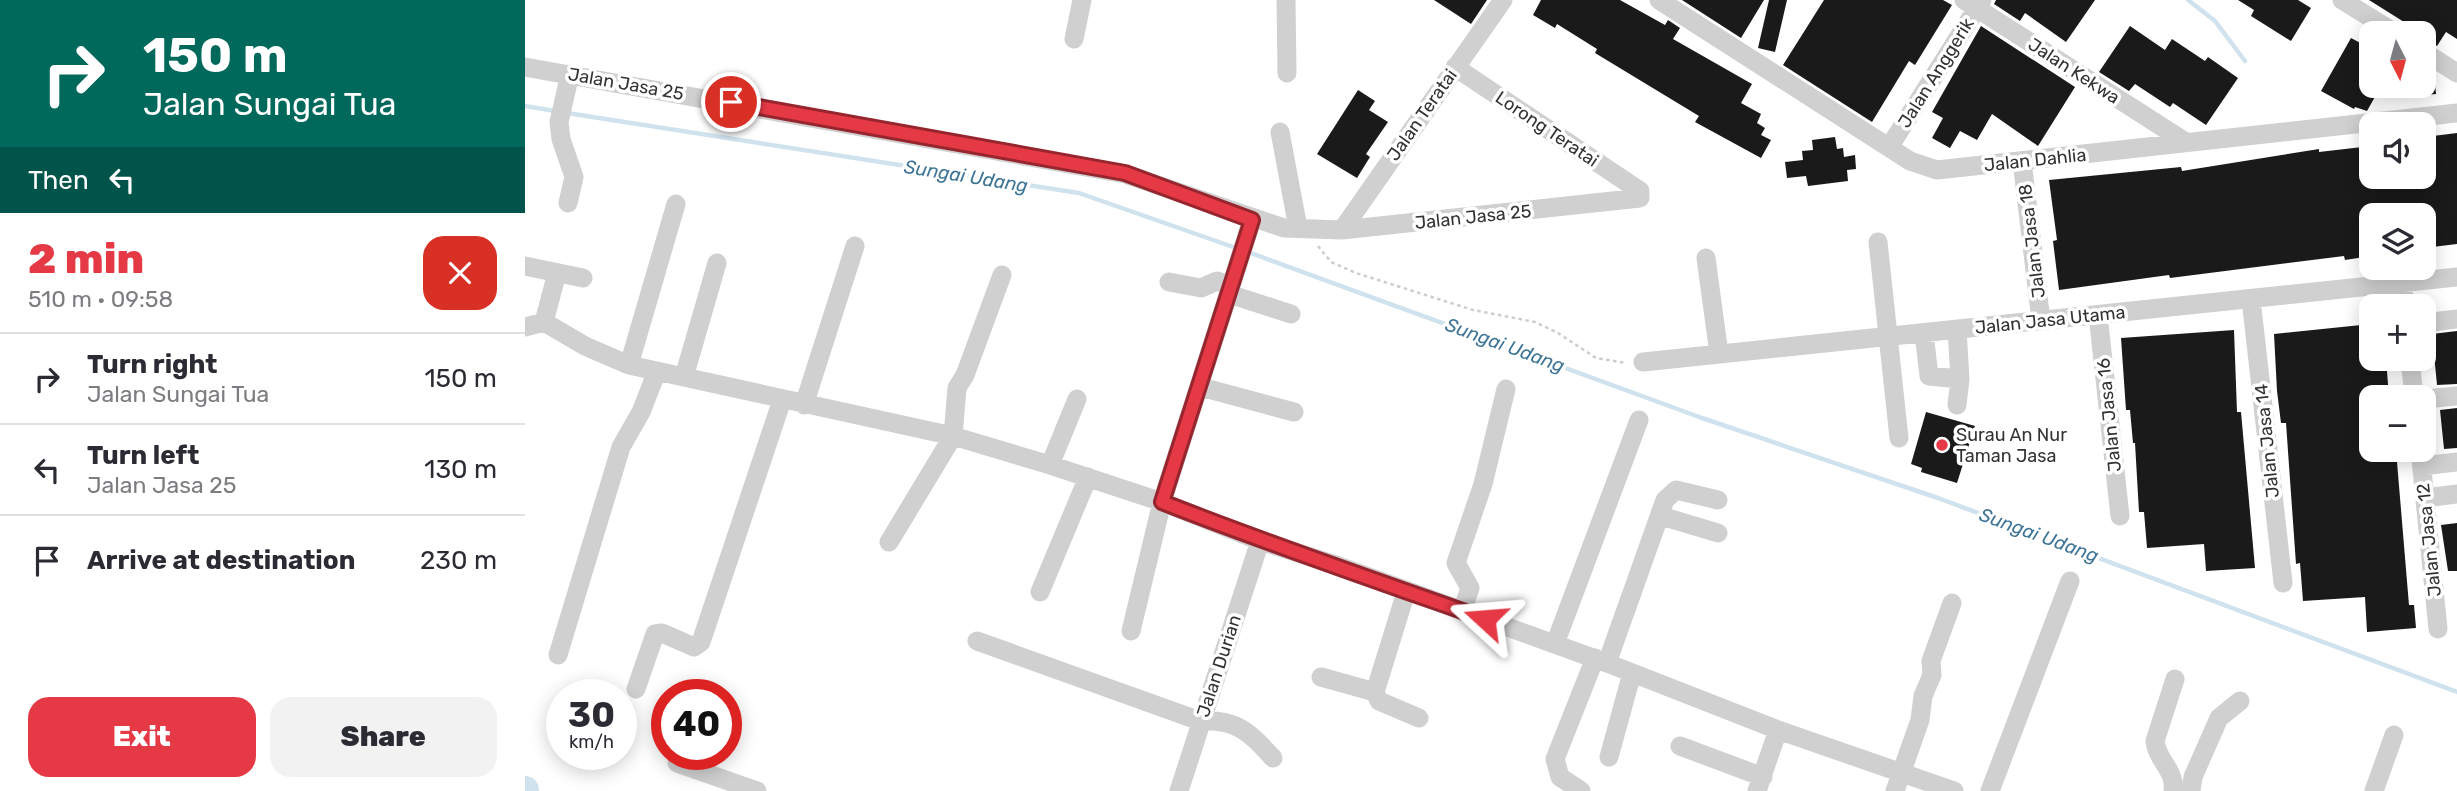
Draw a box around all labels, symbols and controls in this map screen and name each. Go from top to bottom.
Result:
street label: Jalan Anggerik [1893,13,1979,132]
north arrow [2359,21,2436,98]
map controls [2359,21,2436,462]
text: 150 m [143,26,288,84]
icon: right [28,28,119,119]
street label: Jalan Kekwa [2024,33,2124,109]
street label: Jalan Jasa 25 [566,63,686,105]
street label: Jalan Teratai [1382,65,1462,165]
pin [701,72,761,132]
icon: arrive [712,83,750,121]
text: Jalan Sungai Tua [143,85,397,123]
street label: Lorong Teratai [1491,86,1603,172]
button: sound [2359,112,2436,189]
street label: Jalan Dahlia [1983,144,2087,176]
water label: Sungai Udang [902,155,1030,197]
icon: left [103,161,141,199]
text: Then [28,165,89,196]
street label: Jalan Jasa 18 [2014,183,2050,299]
street label: Jalan Jasa 25 [1414,200,1532,234]
button: layers [2359,203,2436,280]
text: 2 min [28,234,144,284]
button: close [423,236,497,310]
text: 510 m · 09:58 [28,285,173,313]
button: + [2359,294,2436,371]
street label: Jalan Jasa Utama [1974,301,2126,339]
water label: Sungai Udang [1442,313,1568,377]
text: Turn right [87,349,217,380]
street label: Jalan Jasa 16 [2092,357,2126,473]
icon: right [28,360,66,398]
text: 150 m [424,363,497,394]
text: Jalan Sungai Tua [87,380,269,408]
street label: Jalan Jasa 14 [2250,383,2284,499]
button: − [2359,385,2436,462]
place label: Surau An Nur Taman Jasa [1956,424,2067,467]
marker: Surau An Nur Taman Jasa [1934,437,1950,453]
text: Turn left [87,440,199,471]
icon: left [28,451,66,489]
text: 130 m [424,454,497,485]
text: Jalan Jasa 25 [87,471,236,499]
street label: Jalan Jasa 12 [2412,482,2446,598]
water label: Sungai Udang [1976,503,2102,567]
icon: arrive [28,542,66,580]
text: Arrive at destination [87,545,355,576]
text: 230 m [420,545,497,576]
position arrow [1448,582,1522,656]
street label: Jalan Durian [1192,612,1246,720]
speed limit sign: 40 [651,679,742,770]
text: 30 [568,694,615,736]
button: Exit [28,697,256,777]
button: Share [270,697,497,777]
text: km/h [569,731,614,753]

